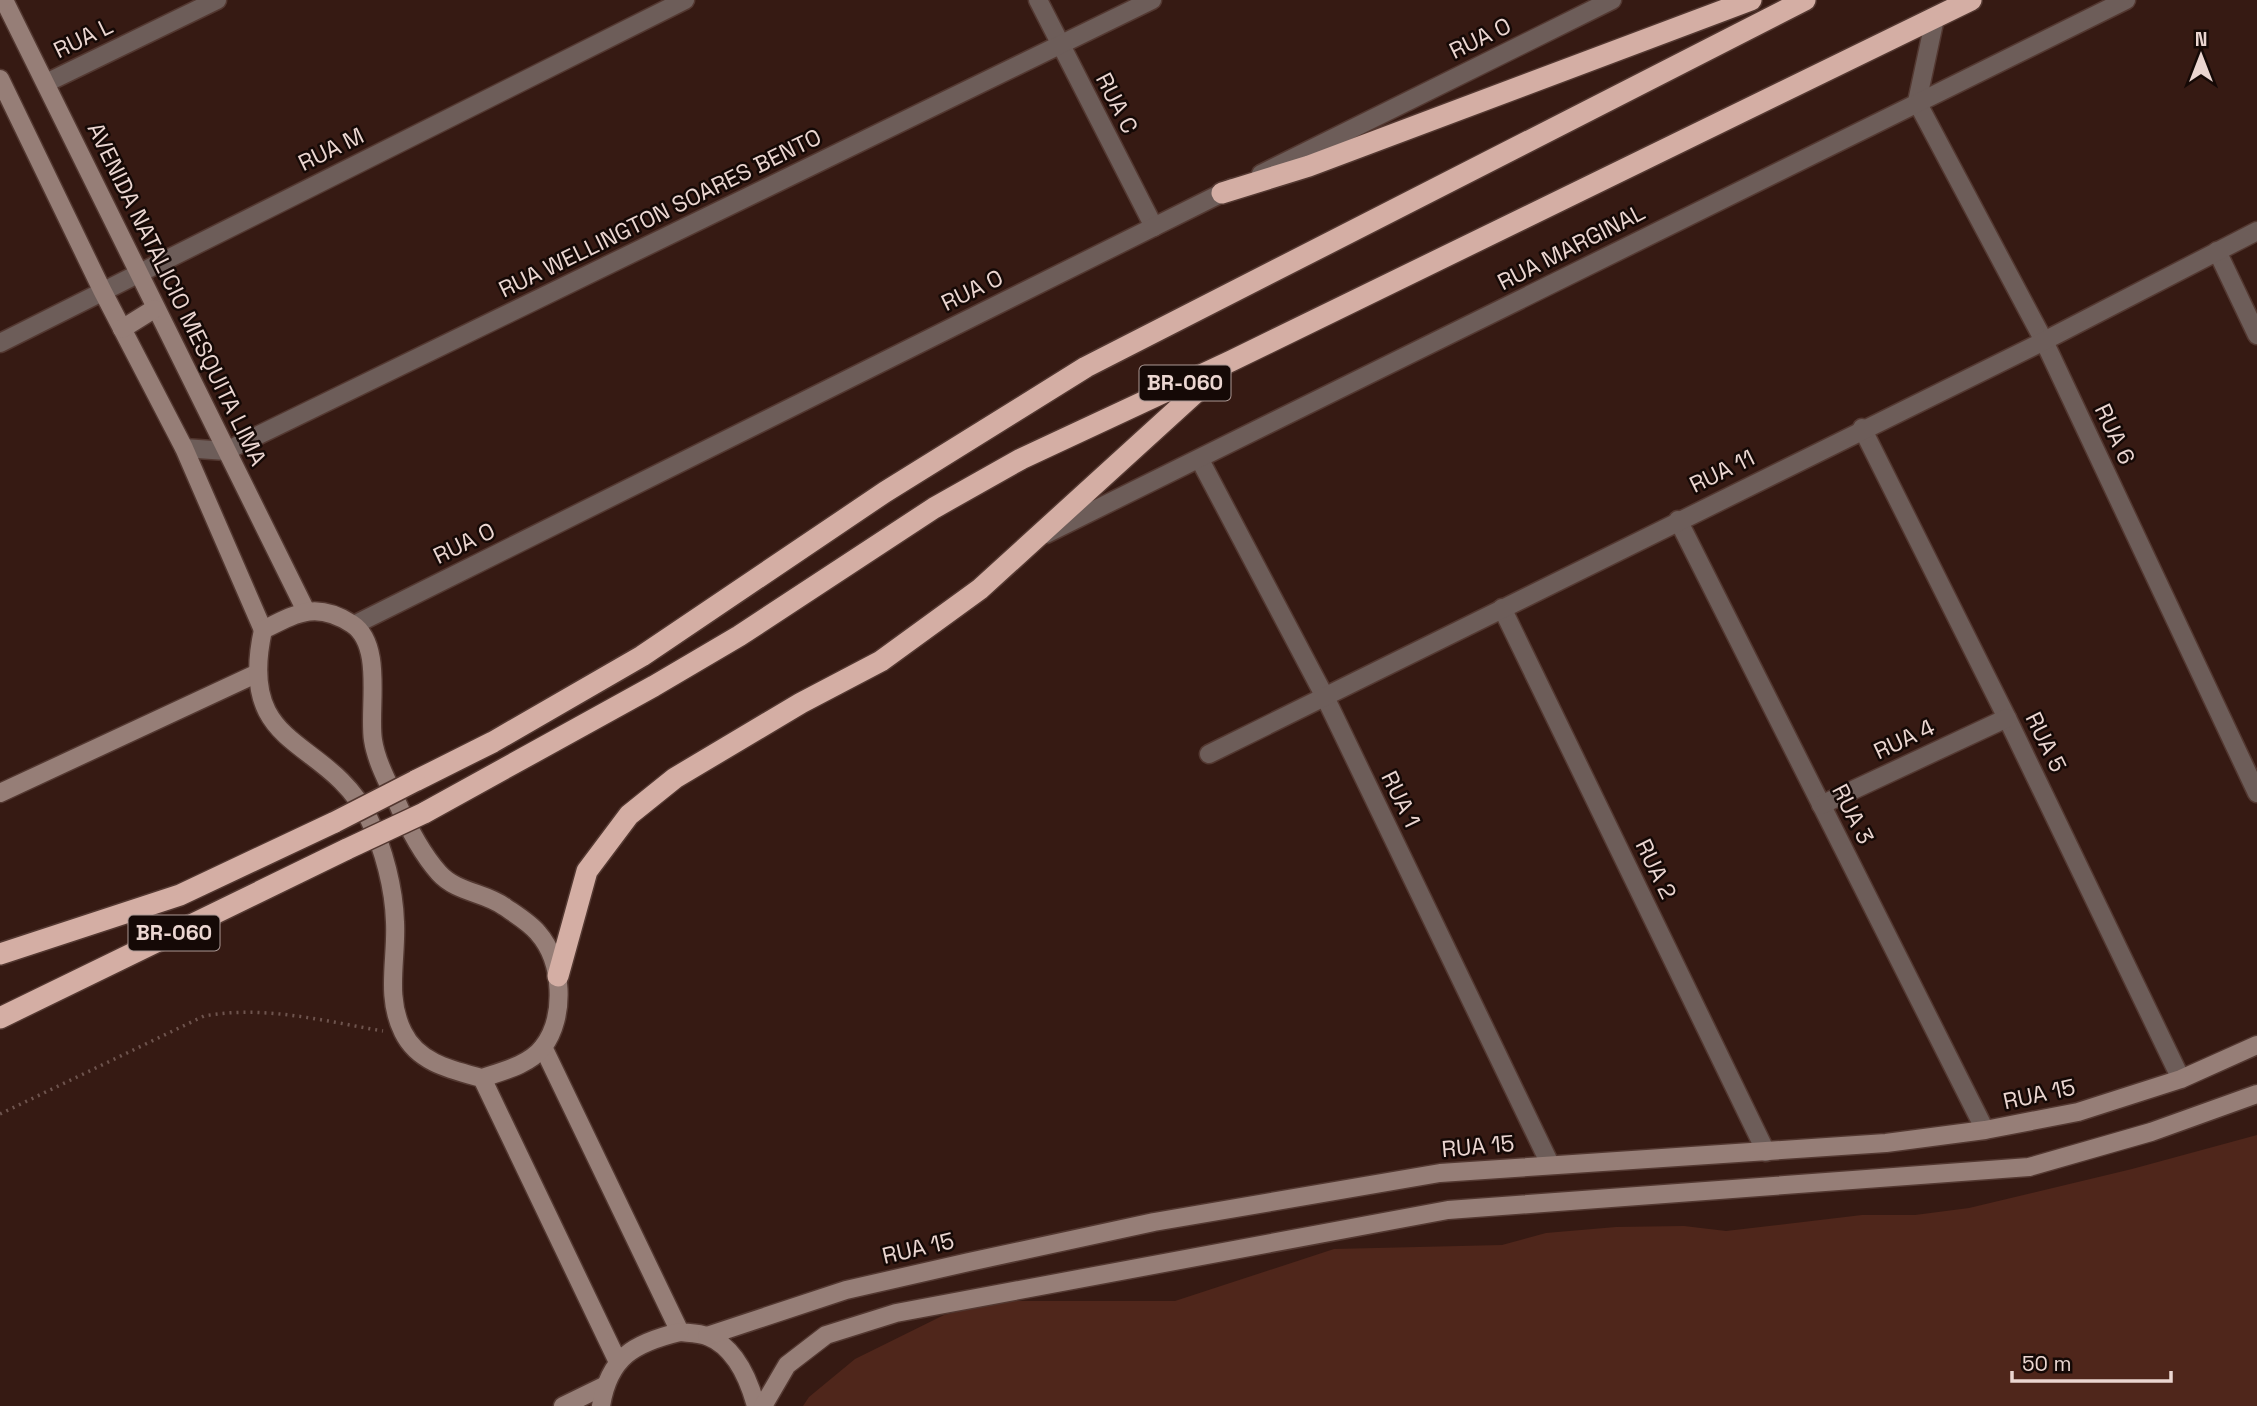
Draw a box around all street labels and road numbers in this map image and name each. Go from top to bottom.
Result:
street label: RUA O [1444,10,1516,66]
street label: RUA L [48,11,118,65]
street label: RUA C [1089,68,1145,138]
street label: AVENIDA NATALICIO MESQUITA LIMA [81,117,273,471]
street label: RUA M [293,120,369,178]
street label: RUA WELLINGTON SOARES BENTO [494,122,826,304]
street label: RUA MARGINAL [1492,197,1650,297]
street label: RUA O [936,262,1008,318]
road number: BR-060 [1140,366,1230,400]
street label: RUA 6 [2088,399,2142,469]
street label: RUA 11 [1684,442,1760,500]
street label: RUA O [428,515,500,571]
street label: RUA 5 [2019,707,2073,777]
street label: RUA 4 [1869,712,1939,766]
street label: RUA 1 [1375,766,1427,832]
street label: RUA 3 [1825,779,1881,849]
street label: RUA 2 [1629,834,1683,904]
road number: BR-060 [128,916,220,950]
street label: RUA 15 [2000,1072,2078,1116]
street label: RUA 15 [1440,1128,1516,1164]
street label: RUA 15 [879,1225,957,1271]

